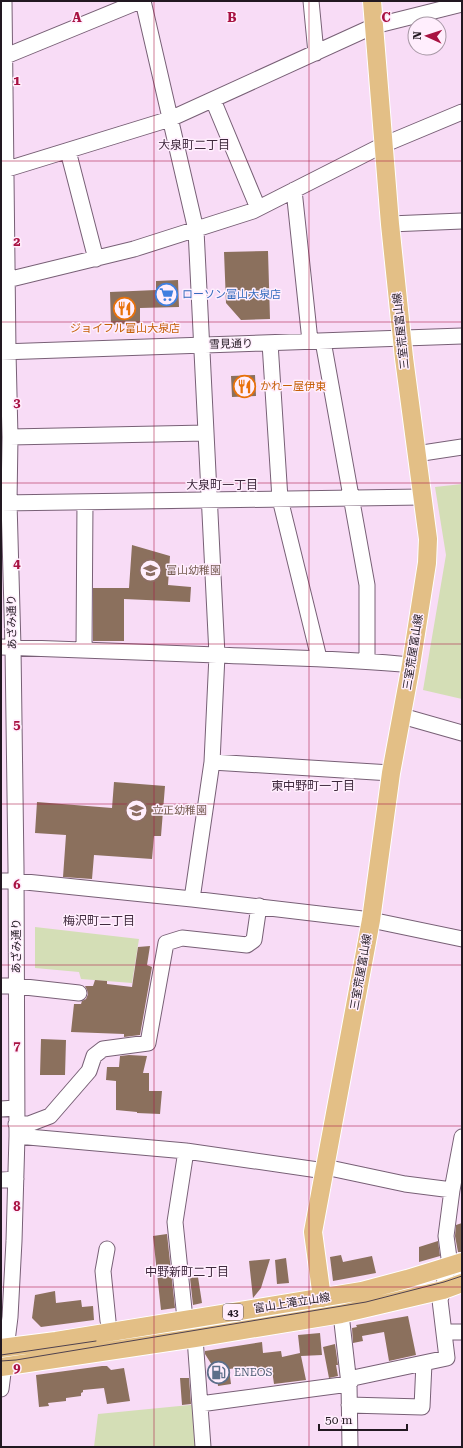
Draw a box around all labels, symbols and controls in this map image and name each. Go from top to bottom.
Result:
text: A [72,10,82,25]
text: B [227,10,237,25]
text: C [381,10,391,25]
north arrow [407,16,447,56]
text: N [411,30,424,40]
text: 1 [13,73,21,88]
district label: 大泉町二丁目 [158,138,230,152]
text: 2 [13,234,21,249]
supermarket icon: ローソン富山大泉店 [154,281,180,307]
place label: ローソン富山大泉店 [182,288,281,301]
street label: 三室荒屋富山線 [391,292,411,370]
restaurant icon: ジョイフル富山大泉店 [112,295,138,321]
place label: ジョイフル富山大泉店 [70,322,180,335]
street label: 雪見通り [209,337,253,351]
restaurant icon: かれー屋伊東 [231,373,257,399]
place label: かれー屋伊東 [260,380,326,393]
text: 3 [13,395,21,410]
district label: 大泉町一丁目 [186,478,258,492]
text: 4 [13,556,21,571]
school or university icon: 富山幼稚園 [137,557,163,583]
place label: 富山幼稚園 [166,564,221,577]
street label: あざみ通り [5,594,19,650]
street label: 三室荒屋富山線 [401,613,425,691]
text: 5 [13,717,21,732]
district label: 東中野町一丁目 [271,779,355,793]
school or university icon: 立正幼稚園 [124,797,150,823]
place label: 立正幼稚園 [152,804,207,817]
text: 6 [13,877,21,892]
district label: 梅沢町二丁目 [63,914,135,928]
street label: あざみ通り [10,919,23,974]
street label: 三室荒屋富山線 [348,933,374,1011]
text: 7 [13,1038,21,1053]
text: 8 [13,1199,21,1214]
district label: 中野新町二丁目 [145,1265,229,1279]
street label: 富山上滝立山線 [253,1291,331,1315]
road number: 43 [223,1304,243,1320]
fuel station icon: ENEOS [205,1359,231,1385]
text: 9 [13,1360,21,1375]
place label: ENEOS [234,1366,272,1379]
scale bar [319,1406,407,1432]
text: 50 m [325,1413,352,1427]

